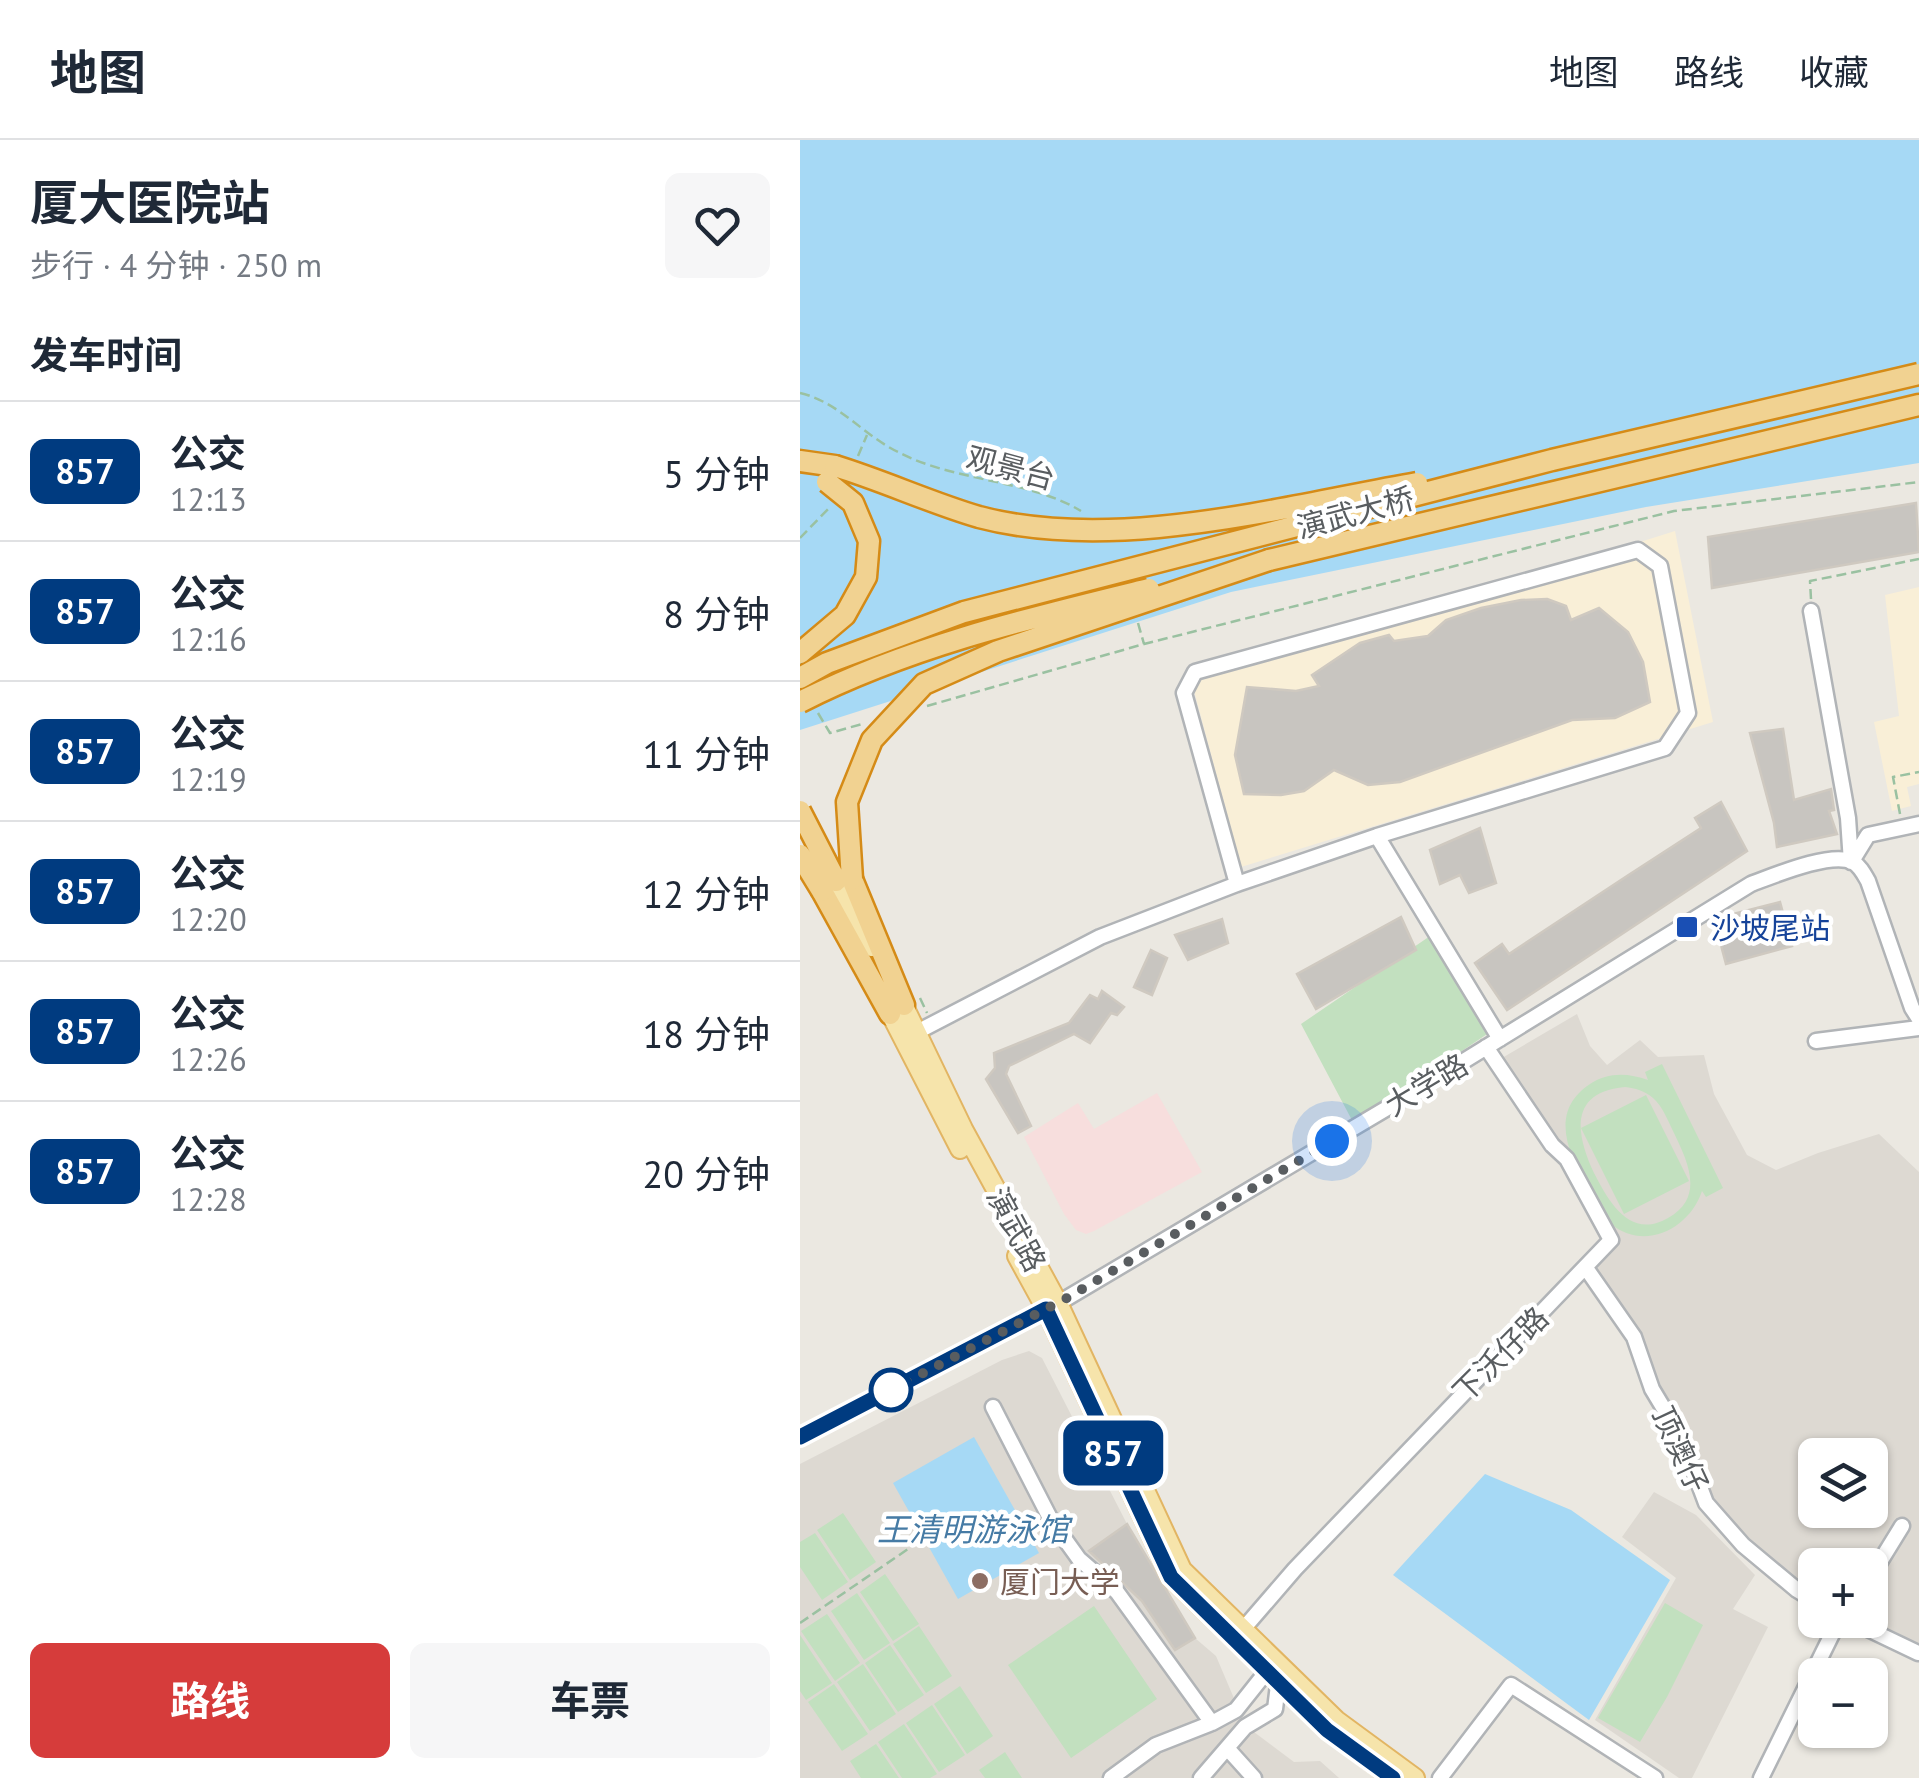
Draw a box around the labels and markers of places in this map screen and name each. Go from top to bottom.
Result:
place label: 沙坡尾站 [1710,908,1830,947]
marker: 沙坡尾站 [1674,914,1700,940]
unlabelled marker [870,1369,912,1411]
place label: 厦门大学 [1000,1562,1120,1601]
marker: 厦门大学 [969,1570,991,1592]

